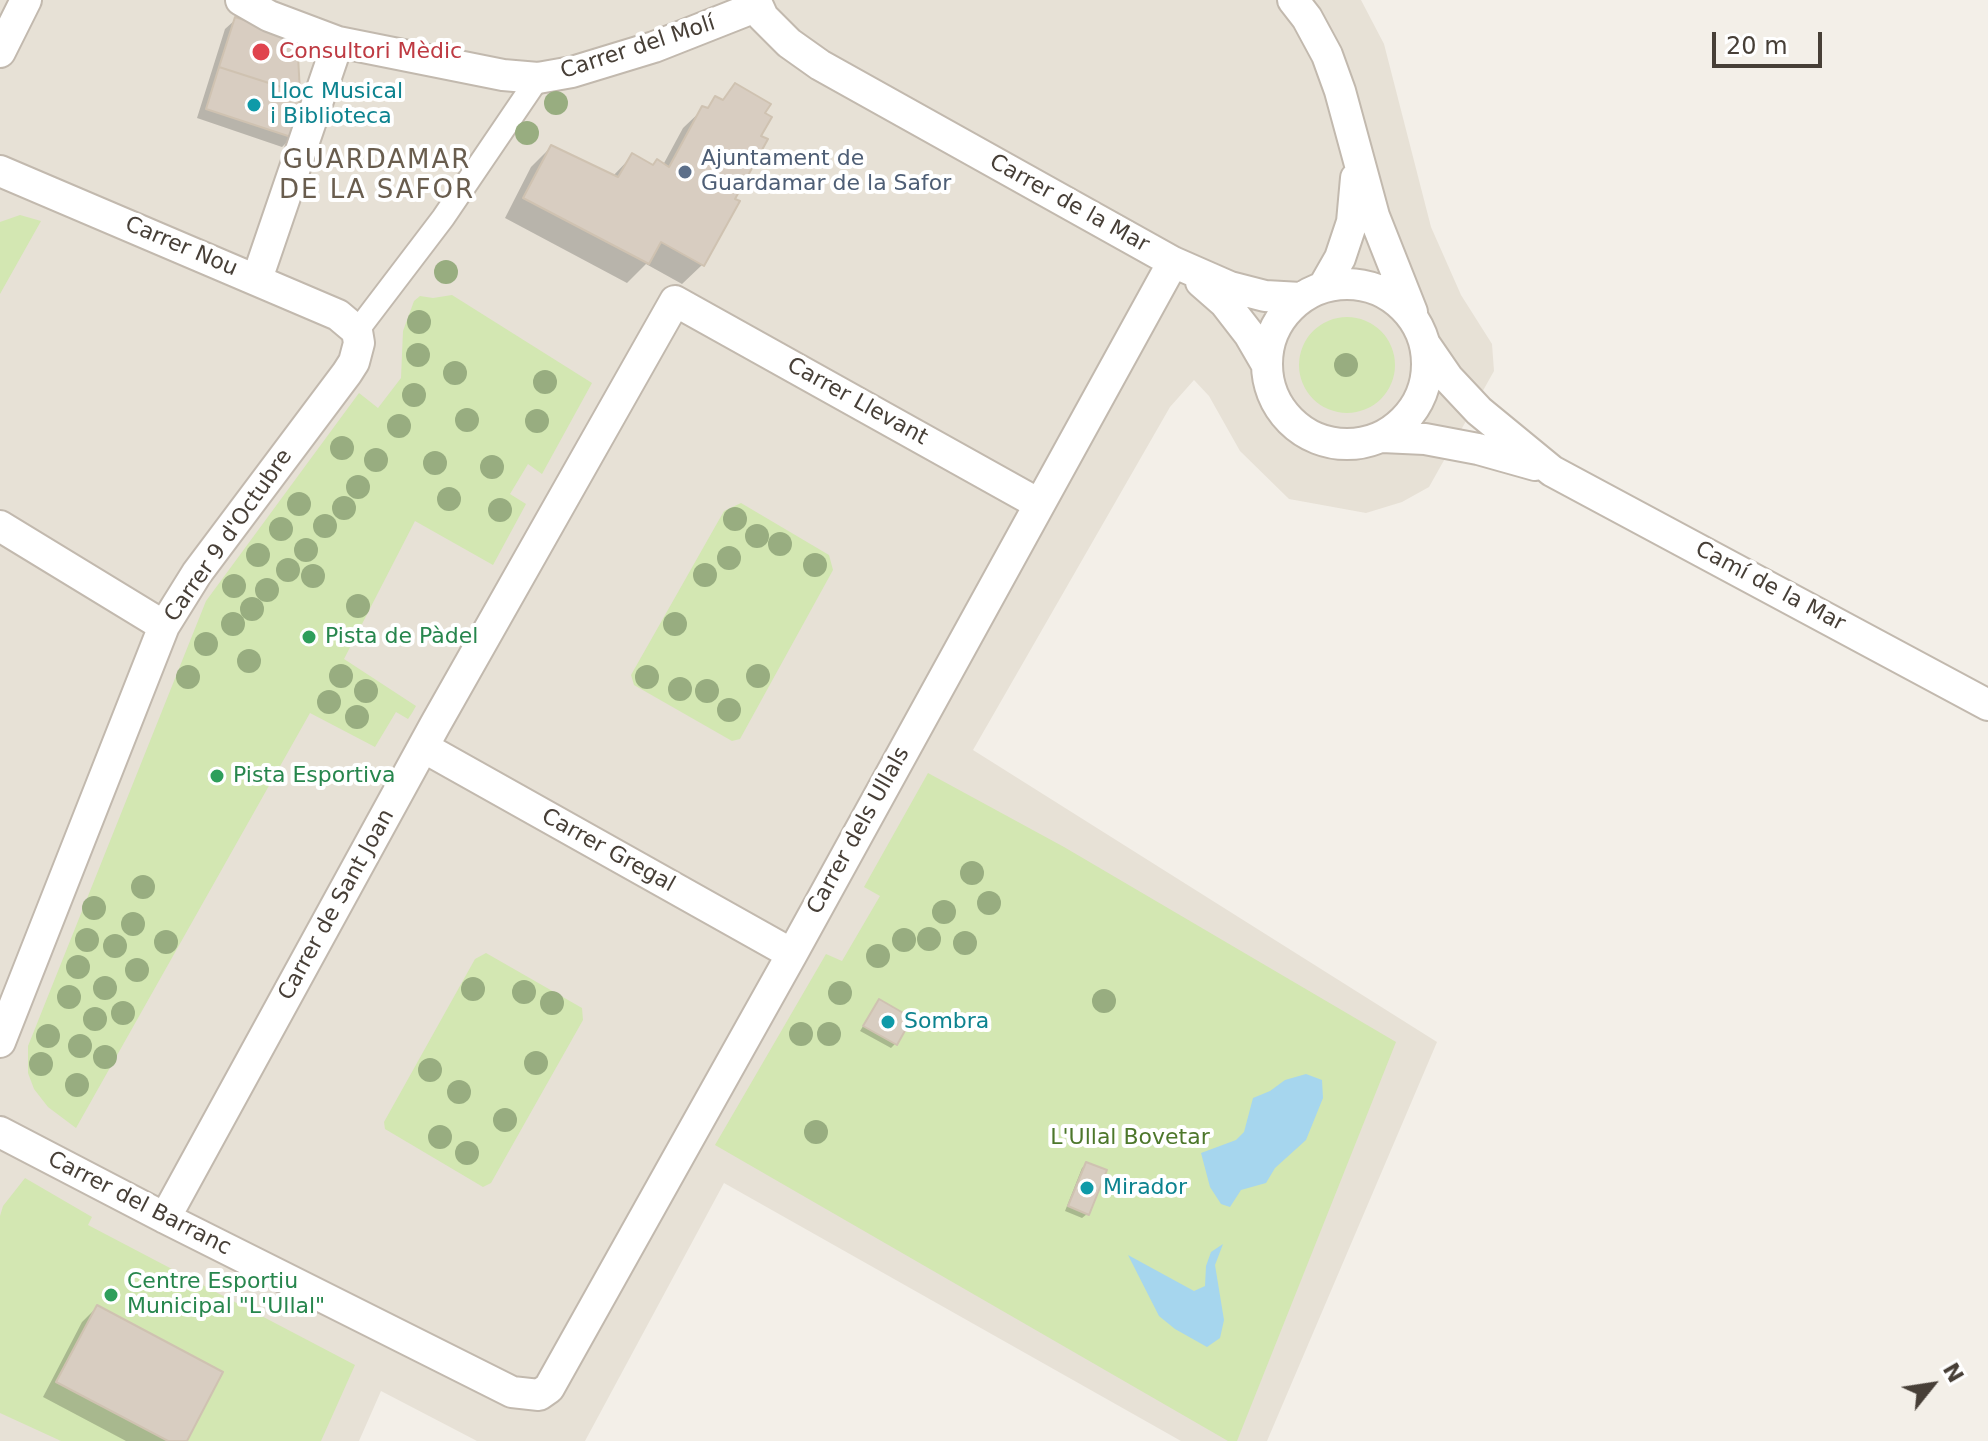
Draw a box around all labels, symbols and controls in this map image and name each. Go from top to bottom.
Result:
street label: Carrer del Molí [557,11,719,85]
scale bar [1716,16,1826,66]
text: 20 m [1726,32,1788,60]
place label: Consultori Mèdic [279,39,462,65]
marker: Consultori Mèdic [250,41,272,63]
place label: Lloc Musical i Biblioteca [270,79,403,130]
marker: Lloc Musical i Biblioteca [245,96,263,114]
district label: GUARDAMAR DE LA SAFOR [279,145,475,206]
place label: Ajuntament de Guardamar de la Safor [701,146,951,198]
street label: Carrer de la Mar [985,149,1153,259]
marker: Ajuntament de Guardamar de la Safor [676,163,694,181]
street label: Carrer Nou [121,212,241,282]
street label: Carrer Llevant [782,352,932,452]
street label: Carrer 9 d'Octubre [159,445,299,627]
street label: Camí de la Mar [1691,536,1849,638]
place label: Pista de Pàdel [325,624,478,650]
marker: Pista de Pàdel [300,628,318,646]
street label: Carrer dels Ullals [802,743,916,919]
place label: Pista Esportiva [233,763,396,789]
marker: Pista Esportiva [208,767,226,785]
street label: Carrer Gregal [537,803,679,899]
street label: Carrer de Sant Joan [273,805,401,1005]
place label: Sombra [904,1009,989,1035]
marker: Sombra [879,1013,897,1031]
park label: L'Ullal Bovetar [1050,1125,1210,1151]
street label: Carrer del Barranc [43,1146,235,1262]
place label: Mirador [1103,1175,1187,1201]
marker: Mirador [1078,1179,1096,1197]
place label: Centre Esportiu Municipal "L'Ullal" [127,1269,325,1320]
marker: Centre Esportiu Municipal "L'Ullal" [102,1286,120,1304]
north arrow [1892,1345,1972,1425]
text: N [1938,1359,1969,1387]

